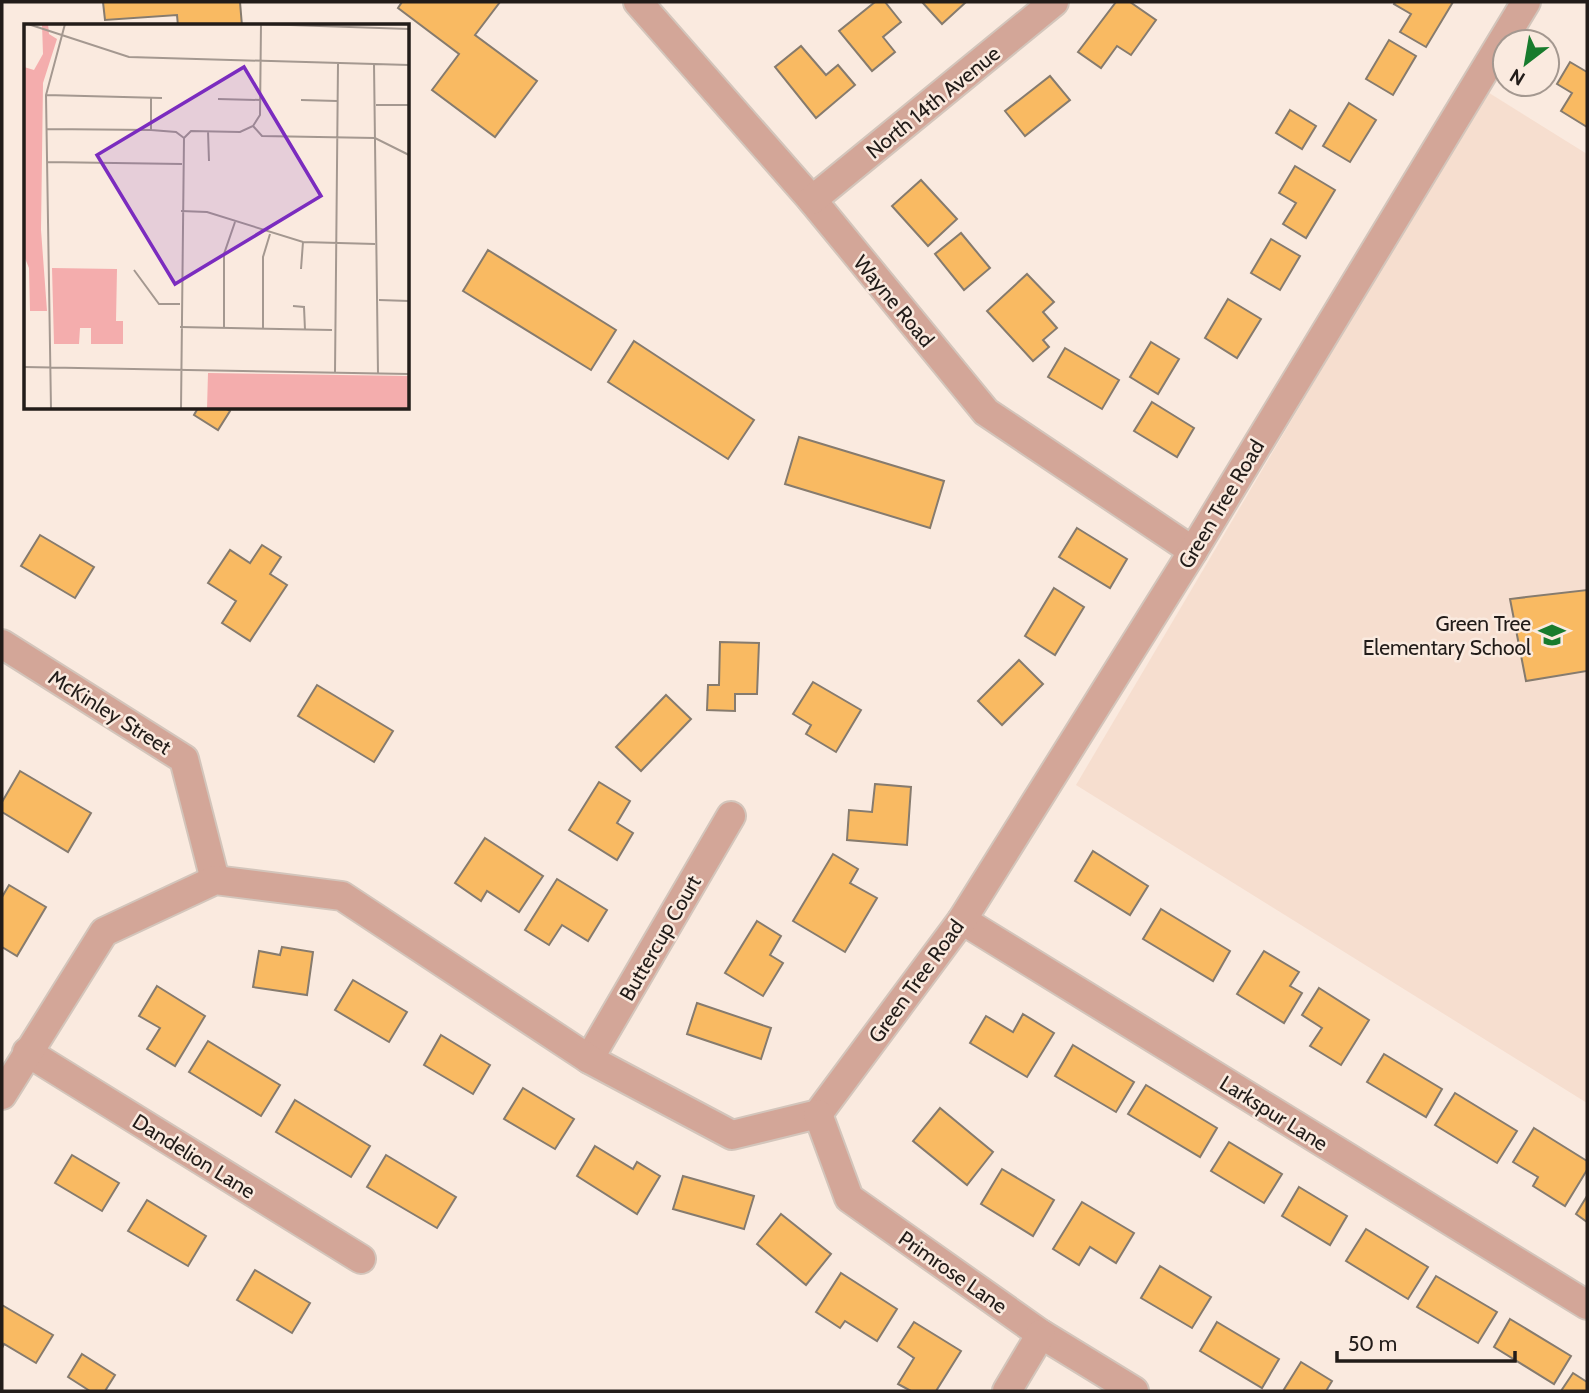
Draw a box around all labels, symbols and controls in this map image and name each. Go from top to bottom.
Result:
inset map [24,24,410,410]
north arrow [1491,28,1561,98]
street label: North 14th Avenue [861,40,1005,164]
text: N [1506,64,1529,90]
street label: Wayne Road [848,250,940,352]
street label: Green Tree Road [1173,435,1269,573]
place label: Green Tree Elementary School [1363,611,1531,660]
school or university icon: Green Tree Elementary School [1537,620,1567,650]
street label: McKinley Street [44,664,176,760]
street label: Buttercup Court [614,871,706,1005]
street label: Green Tree Road [863,915,969,1047]
street label: Larkspur Lane [1215,1070,1333,1156]
street label: Dandelion Lane [128,1108,260,1204]
street label: Primrose Lane [894,1225,1012,1319]
scale bar [1337,1320,1516,1364]
text: 50 m [1348,1331,1397,1356]

